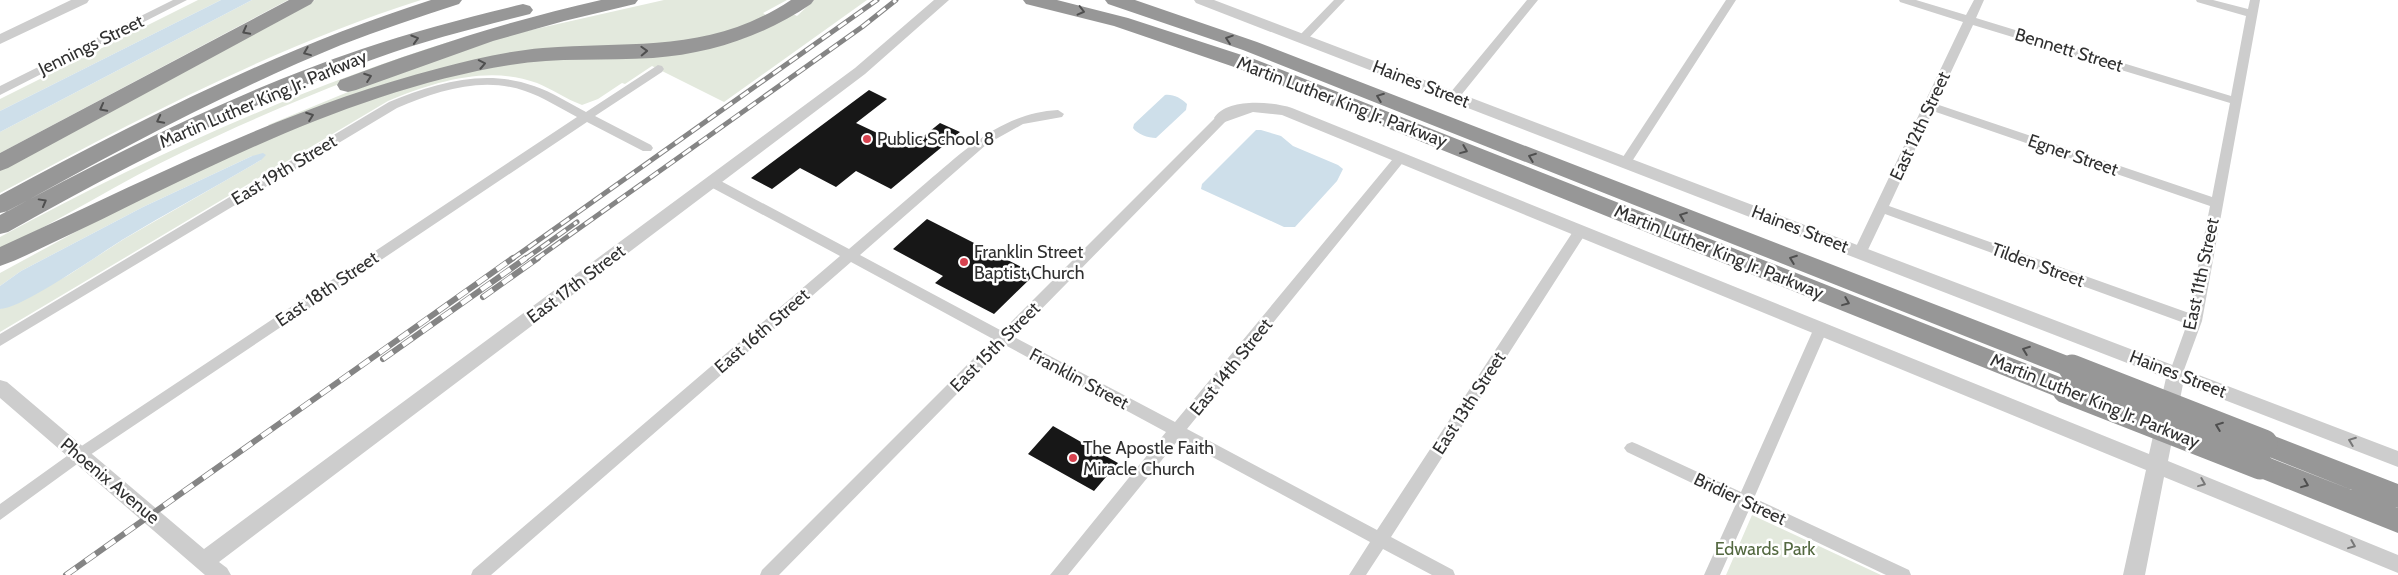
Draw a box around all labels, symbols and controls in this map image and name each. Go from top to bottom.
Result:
one-way arrow [1076,5,1085,16]
street label: Jennings Street [34,10,147,80]
street label: Bennett Street [2012,23,2126,77]
one-way arrow [242,25,251,35]
one-way arrow [410,34,419,44]
one-way arrow [1225,34,1233,44]
street label: Martin Luther King Jr. Parkway [156,45,370,153]
one-way arrow [303,45,312,56]
one-way arrow [640,46,648,57]
street label: Martin Luther King Jr. Parkway [1234,52,1450,152]
street label: Haines Street [1369,55,1473,113]
one-way arrow [478,59,486,70]
street label: East 12th Street [1885,68,1955,184]
one-way arrow [364,73,372,83]
one-way arrow [1376,93,1385,103]
one-way arrow [99,102,108,112]
one-way arrow [305,112,314,122]
one-way arrow [156,114,165,124]
place label: Public School 8 [877,128,994,150]
street label: Egner Street [2025,129,2121,181]
street label: East 19th Street [228,130,340,210]
marker: Public School 8 [861,133,873,145]
one-way arrow [1459,144,1467,154]
one-way arrow [1528,152,1536,162]
one-way arrow [37,198,46,208]
street label: Martin Luther King Jr. Parkway [1611,200,1827,304]
street label: Haines Street [1748,200,1852,258]
one-way arrow [1679,212,1688,222]
street label: East 11th Street [2178,216,2224,332]
street label: Tilden Street [1989,238,2087,292]
street label: East 17th Street [523,240,629,328]
place label: Franklin Street Baptist Church [974,241,1084,284]
street label: East 18th Street [271,247,383,331]
one-way arrow [1789,255,1798,266]
marker: Franklin Street Baptist Church [958,256,970,268]
street label: East 16th Street [710,284,814,378]
one-way arrow [1842,297,1850,307]
street label: East 15th Street [946,298,1044,396]
street label: East 14th Street [1185,314,1277,420]
street label: Franklin Street [1026,344,1132,414]
street label: Haines Street [2126,345,2230,403]
one-way arrow [2022,346,2031,356]
street label: East 13th Street [1428,348,1510,458]
street label: Martin Luther King Jr. Parkway [1987,349,2203,453]
one-way arrow [2215,421,2224,432]
street label: Phoenix Avenue [56,433,164,529]
place label: The Apostle Faith Miracle Church [1083,437,1214,480]
one-way arrow [2349,437,2357,447]
marker: The Apostle Faith Miracle Church [1067,452,1079,464]
street label: Bridier Street [1690,468,1790,530]
one-way arrow [2197,477,2206,488]
one-way arrow [2300,478,2309,488]
park label: Edwards Park [1715,538,1816,560]
one-way arrow [2347,539,2356,549]

